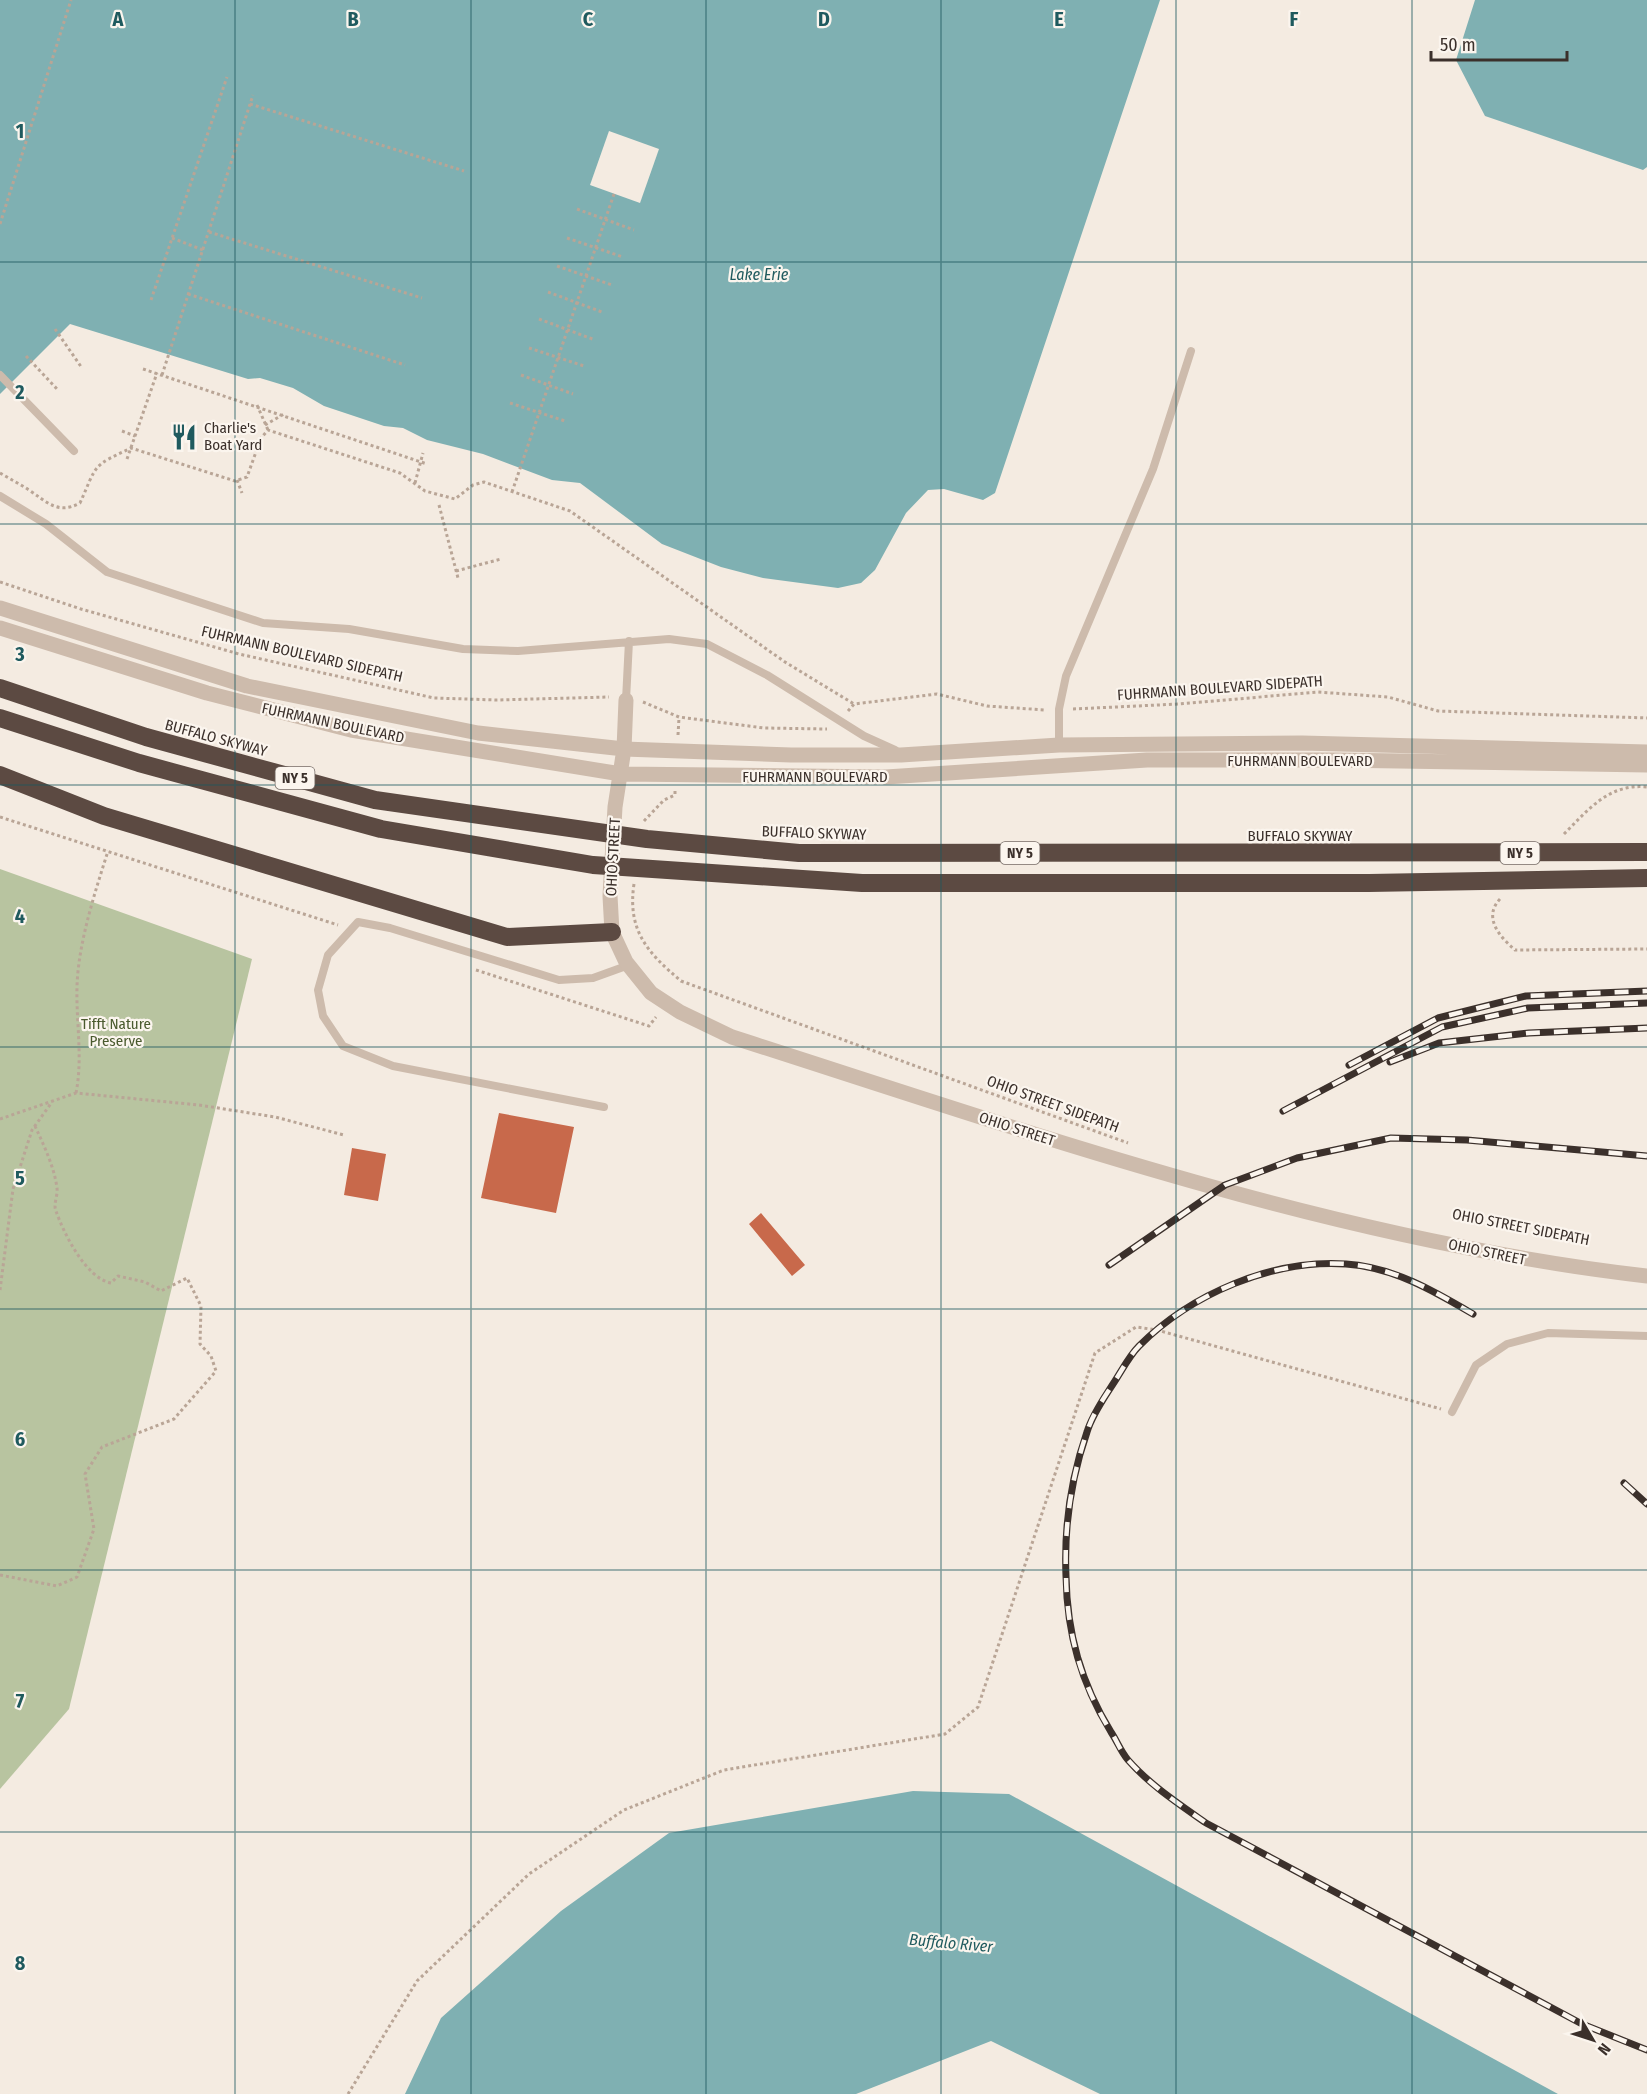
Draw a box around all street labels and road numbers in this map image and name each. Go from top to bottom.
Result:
street label: FUHRMANN BOULEVARD SIDEPATH [200,622,404,686]
street label: FUHRMANN BOULEVARD SIDEPATH [1117,672,1323,704]
street label: FUHRMANN BOULEVARD [260,699,406,747]
street label: BUFFALO SKYWAY [163,716,270,760]
street label: FUHRMANN BOULEVARD [1227,752,1373,770]
road number: NY 5 [276,767,314,789]
street label: FUHRMANN BOULEVARD [742,768,888,786]
street label: OHIO STREET [602,817,624,897]
street label: BUFFALO SKYWAY [761,822,867,844]
street label: BUFFALO SKYWAY [1248,827,1353,845]
road number: NY 5 [1000,842,1040,864]
road number: NY 5 [1500,842,1540,864]
street label: OHIO STREET SIDEPATH [984,1072,1122,1136]
street label: OHIO STREET [977,1108,1057,1150]
street label: OHIO STREET SIDEPATH [1451,1205,1591,1249]
street label: OHIO STREET [1447,1235,1527,1269]

